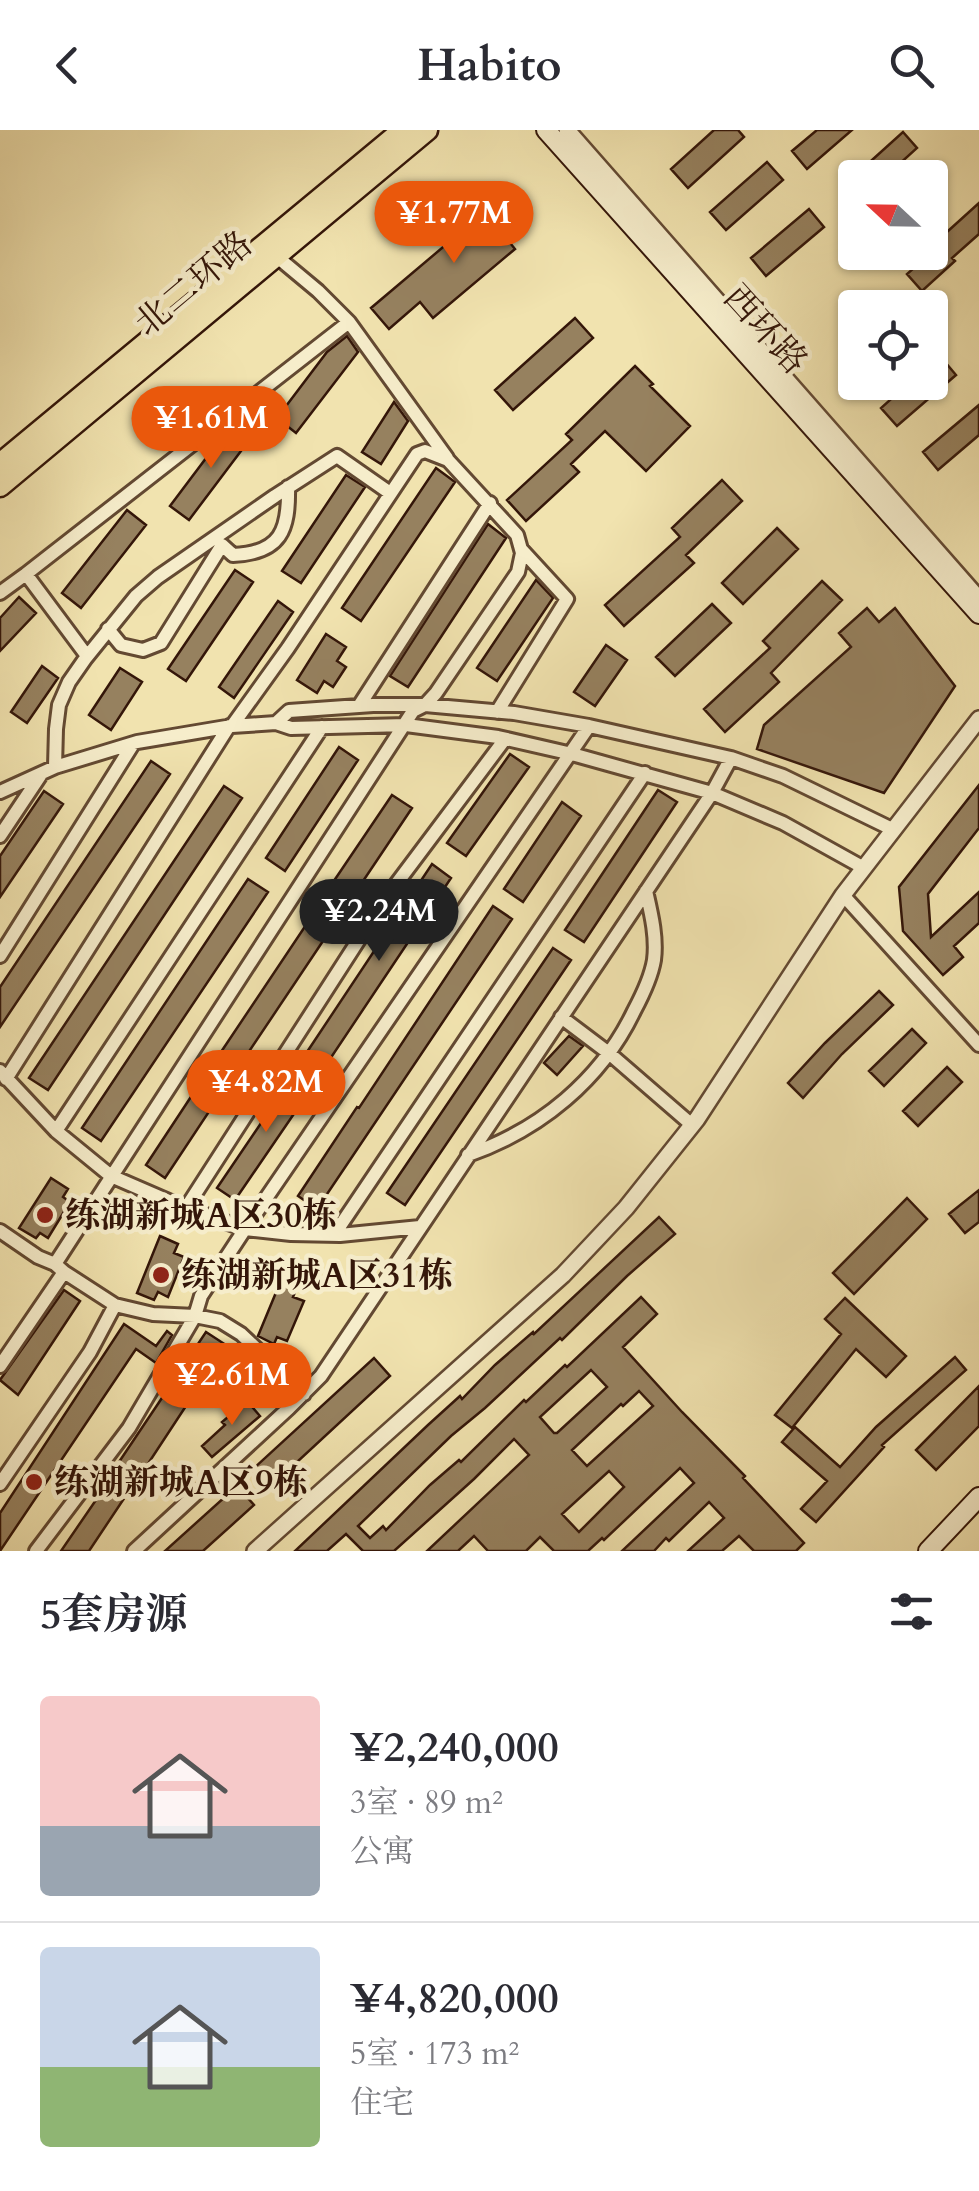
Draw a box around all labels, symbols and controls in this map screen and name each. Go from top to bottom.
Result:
text: Habito [417,35,562,96]
icon: back [40,38,95,93]
icon: search [884,38,939,93]
north arrow [838,160,948,270]
map controls [838,160,948,400]
pin: ¥1.77M [373,181,535,266]
text: ¥1.77M [396,191,512,235]
street label: 北二环路 [125,220,263,347]
street label: 西环路 [712,275,818,385]
button: locate [838,290,948,400]
pin: ¥1.61M [130,386,292,471]
text: ¥1.61M [153,396,269,440]
pin: ¥2.24M [298,879,460,964]
text: ¥2.24M [321,889,437,933]
pin: ¥4.82M [185,1050,347,1135]
text: ¥4.82M [208,1060,324,1104]
place label: 练湖新城A区30栋 [65,1192,337,1240]
marker: 练湖新城A区30栋 [34,1204,56,1226]
place label: 练湖新城A区31栋 [181,1252,453,1300]
marker: 练湖新城A区31栋 [150,1264,172,1286]
pin: ¥2.61M [151,1343,313,1428]
text: ¥2.61M [174,1353,290,1397]
place label: 练湖新城A区9栋 [54,1459,308,1507]
marker: 练湖新城A区9栋 [23,1471,45,1493]
icon: filters [884,1584,939,1639]
text: 5套房源 [40,1586,188,1643]
text: ¥2,240,000 [350,1719,559,1776]
icon: home [120,1736,240,1856]
text: 3室 · 89 m² [350,1781,503,1825]
text: 公寓 [350,1830,414,1874]
text: ¥4,820,000 [350,1970,559,2027]
icon: home [120,1987,240,2107]
text: 5室 · 173 m² [350,2032,519,2076]
text: 住宅 [350,2081,414,2125]

